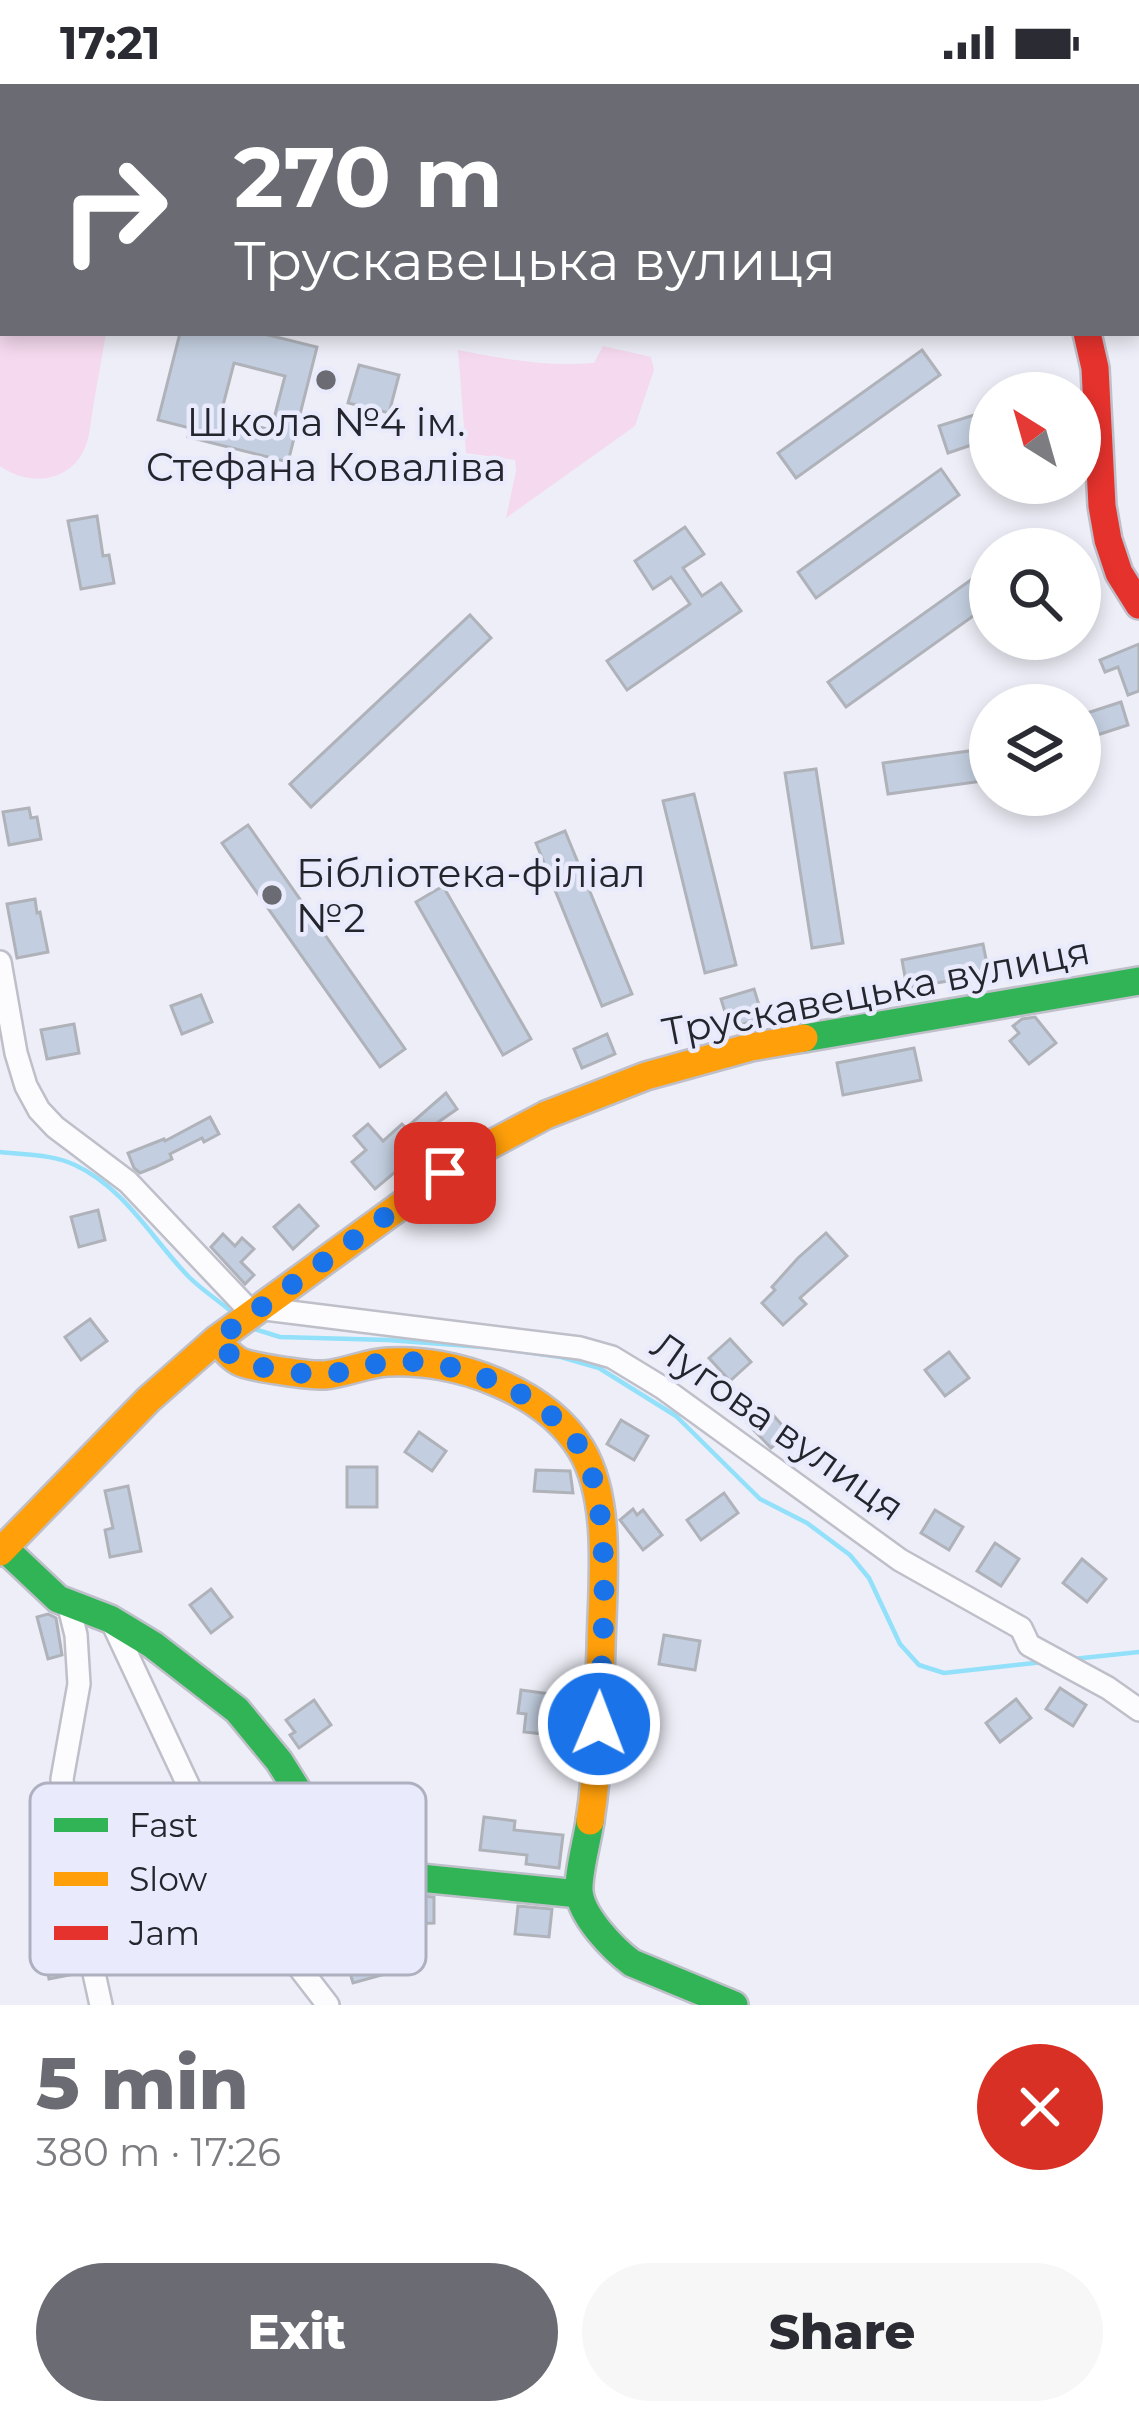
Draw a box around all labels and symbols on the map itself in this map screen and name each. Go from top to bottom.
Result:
marker: Школа №4 ім. Стефана Коваліва [313,367,339,393]
north arrow [969,372,1101,504]
place label: Школа №4 ім. Стефана Коваліва [146,398,506,491]
place label: Бібліотека-філіал №2 [296,849,646,942]
marker: Бібліотека-філіал №2 [259,882,285,908]
street label: Трускавецька вулиця [658,926,1094,1056]
pin [394,1122,496,1224]
street label: Лугова вулиця [642,1321,914,1531]
position arrow [536,1661,662,1787]
legend [30,1783,426,1975]
text: Fast [129,1805,198,1845]
text: Slow [129,1859,207,1899]
text: Jam [128,1913,200,1953]

